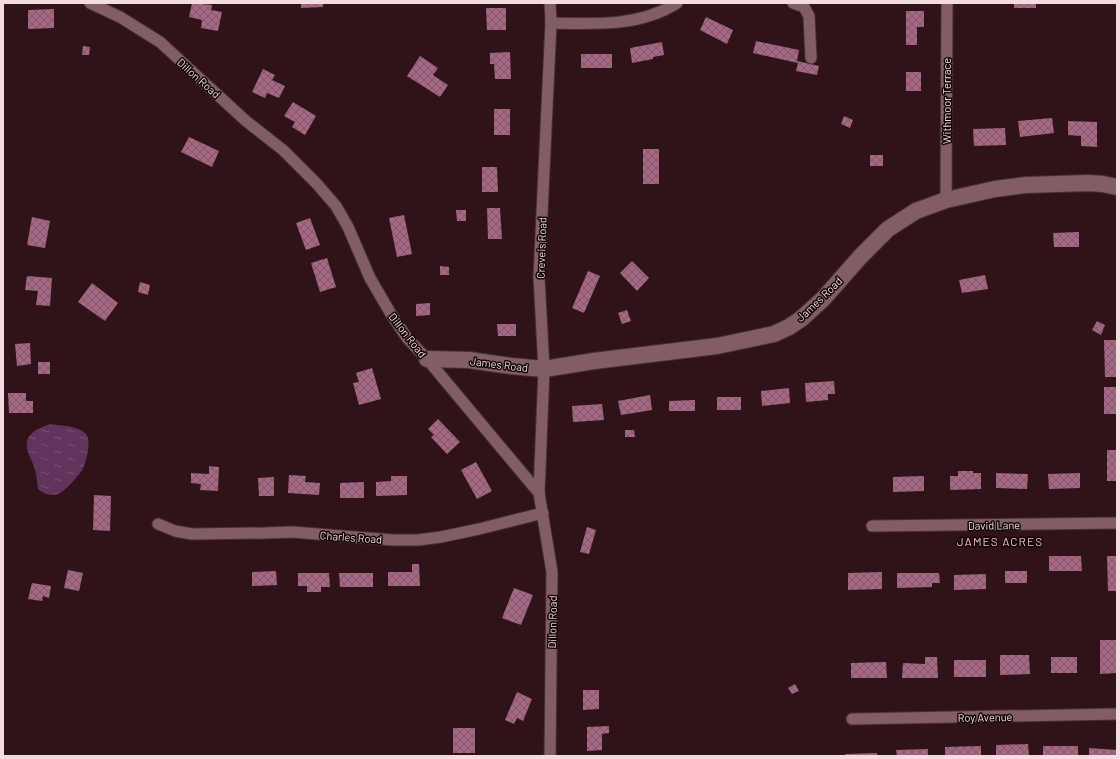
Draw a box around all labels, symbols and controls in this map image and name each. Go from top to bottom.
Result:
street label: Dillon Road [175,55,223,101]
street label: Withmoor Terrace [940,58,953,144]
street label: Creveis Road [533,217,549,279]
street label: James Road [793,274,845,324]
street label: Dillon Road [387,310,429,360]
street label: James Road [469,354,529,374]
street label: David Lane [968,518,1020,532]
street label: Charles Road [319,528,383,546]
district label: JAMES ACRES [957,534,1043,548]
street label: Dillon Road [545,595,559,649]
street label: Roy Avenue [958,710,1013,724]

